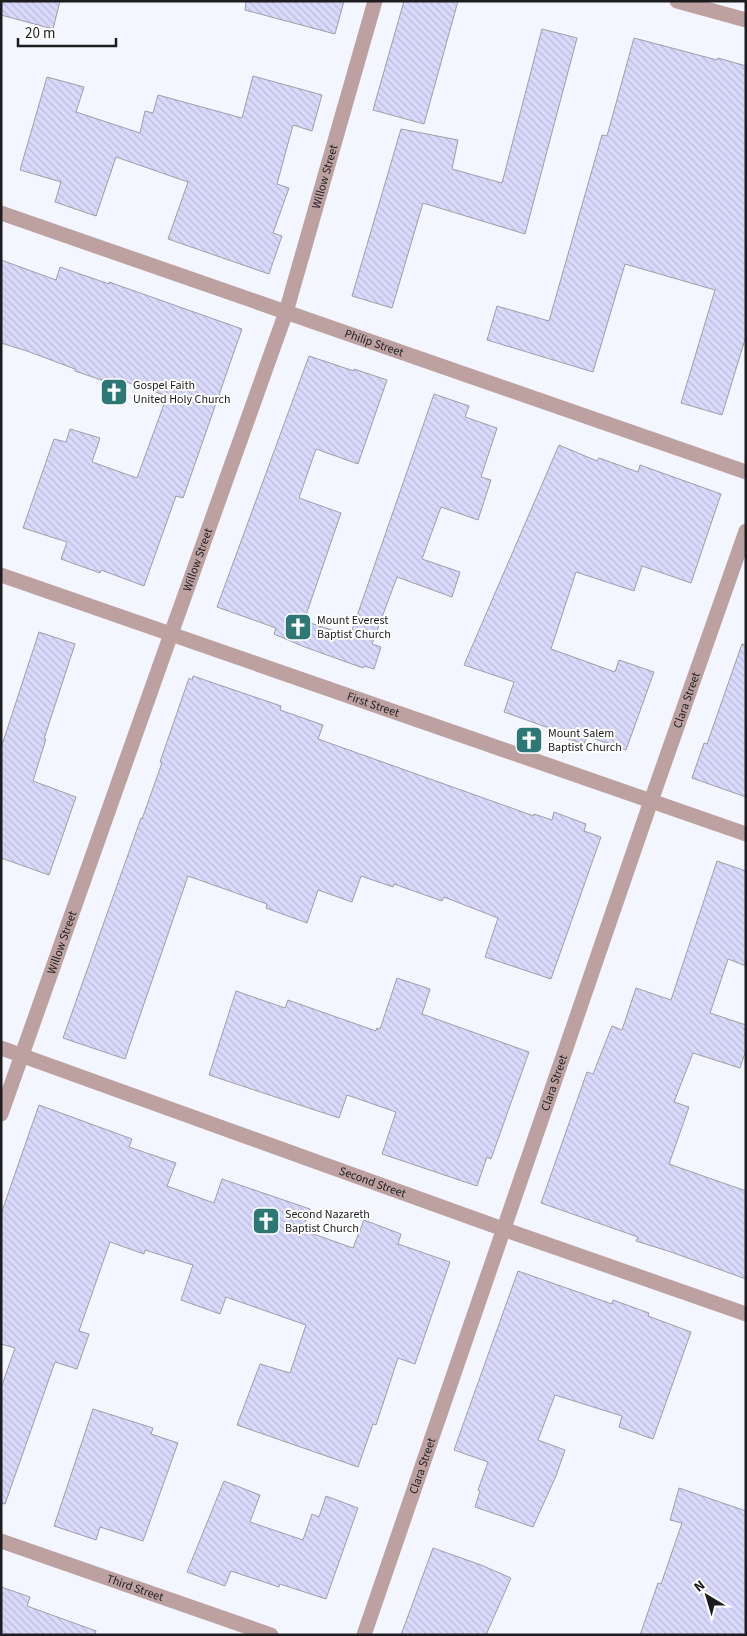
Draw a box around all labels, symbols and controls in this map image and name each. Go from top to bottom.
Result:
scale bar [18,15,115,47]
text: 20 m [25,23,55,44]
street label: Willow Street [307,142,342,211]
street label: Philip Street [342,325,406,361]
church icon: Gospel Faith United Holy Church [99,377,129,407]
place label: Gospel Faith United Holy Church [133,377,231,408]
street label: Willow Street [178,526,217,594]
church icon: Mount Everest Baptist Church [283,612,313,642]
place label: Mount Everest Baptist Church [317,612,391,643]
street label: Clara Street [669,670,704,730]
street label: First Street [345,687,402,721]
church icon: Mount Salem Baptist Church [514,725,544,755]
place label: Mount Salem Baptist Church [548,725,622,756]
street label: Willow Street [43,908,81,976]
street label: Clara Street [536,1052,572,1113]
street label: Second Street [337,1162,408,1202]
church icon: Second Nazareth Baptist Church [251,1206,281,1236]
place label: Second Nazareth Baptist Church [285,1206,370,1237]
street label: Clara Street [405,1435,440,1496]
street label: Third Street [104,1570,166,1605]
north arrow [682,1571,732,1621]
text: N [690,1576,709,1597]

